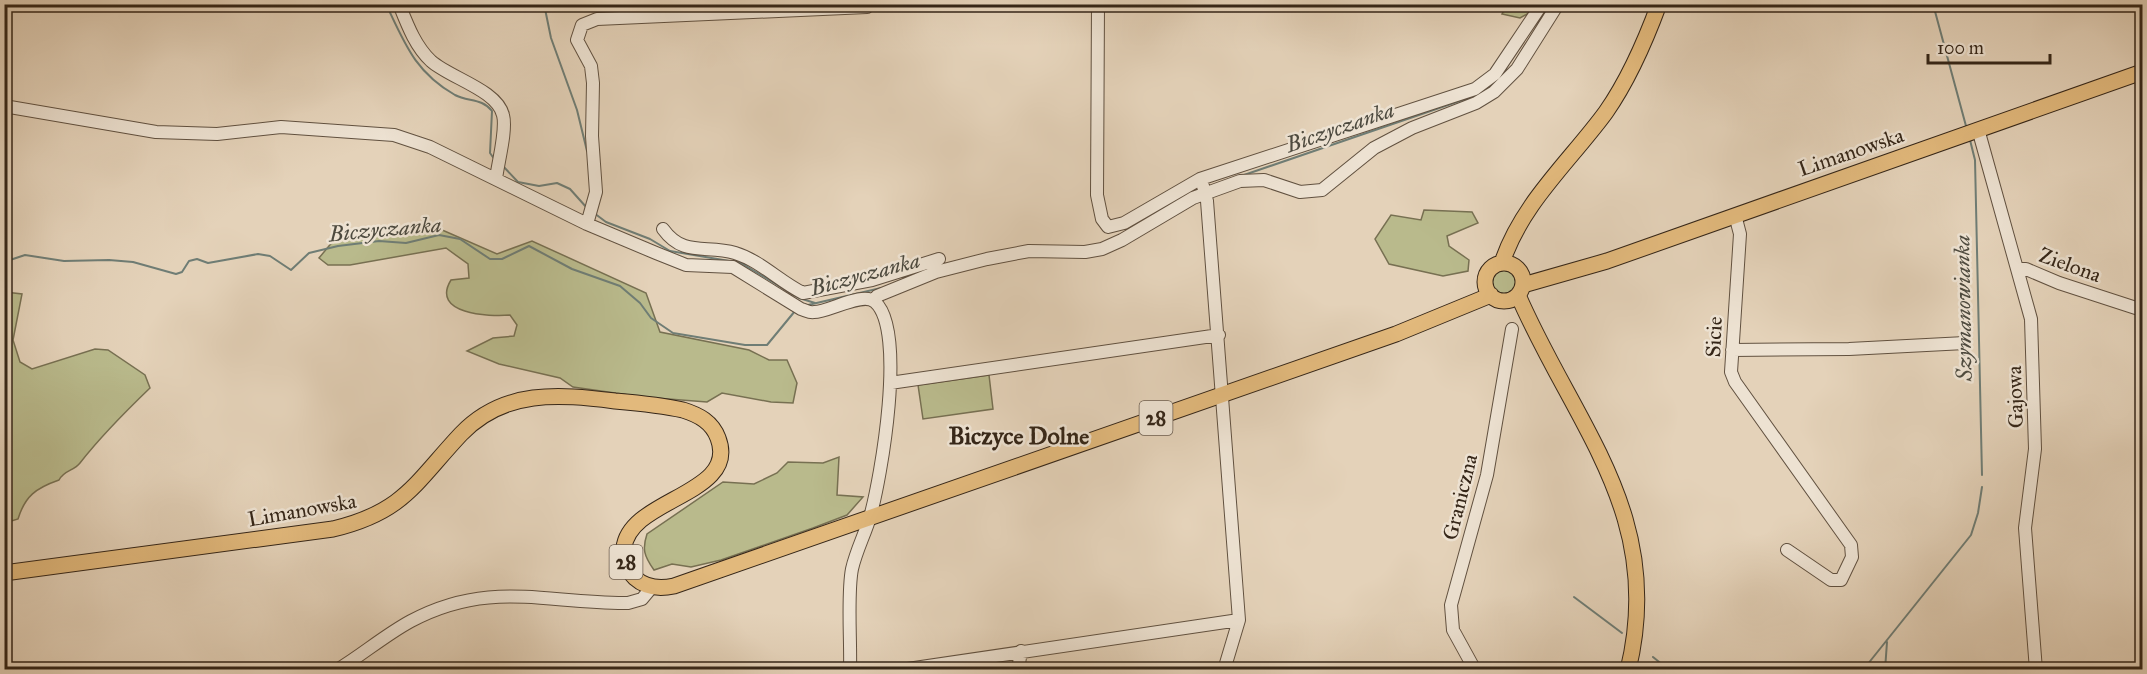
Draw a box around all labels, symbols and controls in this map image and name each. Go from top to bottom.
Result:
scale bar [1928,27,2050,65]
text: 100 m [1937,37,1984,59]
water label: Biczyczanka [1281,96,1398,158]
street label: Limanowska [1795,122,1907,182]
water label: Biczyczanka [327,211,442,247]
water label: Szymanowianka [1948,235,1978,382]
street label: Zielona [2035,242,2105,288]
water label: Biczyczanka [806,246,923,302]
street label: Sicie [1700,316,1728,358]
street label: Gajowa [2001,365,2029,429]
road number: 28 [1140,401,1172,435]
district label: Biczyce Dolne [949,421,1089,451]
street label: Graniczna [1437,451,1483,543]
street label: Limanowska [246,488,358,532]
road number: 28 [610,545,642,579]

